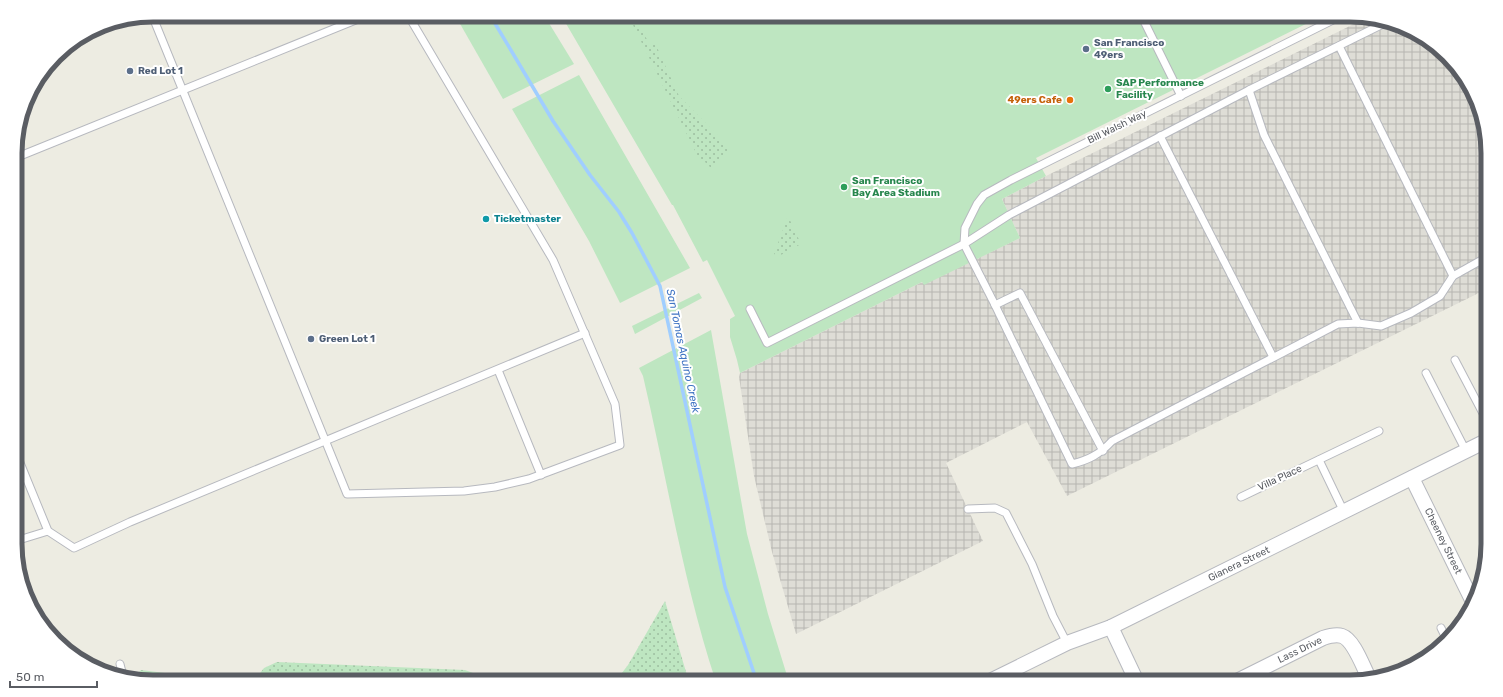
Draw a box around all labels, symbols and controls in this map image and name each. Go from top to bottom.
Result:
place label: San Francisco 49ers [1094,37,1164,61]
marker: San Francisco 49ers [1081,44,1091,54]
place label: Red Lot 1 [138,65,183,77]
marker: Red Lot 1 [125,66,135,76]
place label: SAP Performance Facility [1116,77,1204,101]
marker: SAP Performance Facility [1103,84,1113,94]
place label: 49ers Cafe [1007,94,1062,106]
marker: 49ers Cafe [1065,95,1075,105]
street label: Bill Walsh Way [1086,107,1149,146]
place label: San Francisco Bay Area Stadium [852,175,940,199]
marker: San Francisco Bay Area Stadium [839,182,849,192]
place label: Ticketmaster [494,213,561,225]
marker: Ticketmaster [481,214,491,224]
water label: San Tomas Aquino Creek [663,288,703,415]
place label: Green Lot 1 [319,333,375,345]
marker: Green Lot 1 [306,334,316,344]
street label: Villa Place [1256,462,1304,493]
street label: Cheeney Street [1422,506,1464,576]
street label: Gianera Street [1206,544,1272,584]
street label: Lass Drive [1276,634,1324,666]
scale bar [10,663,97,689]
text: 50 m [16,670,44,684]

